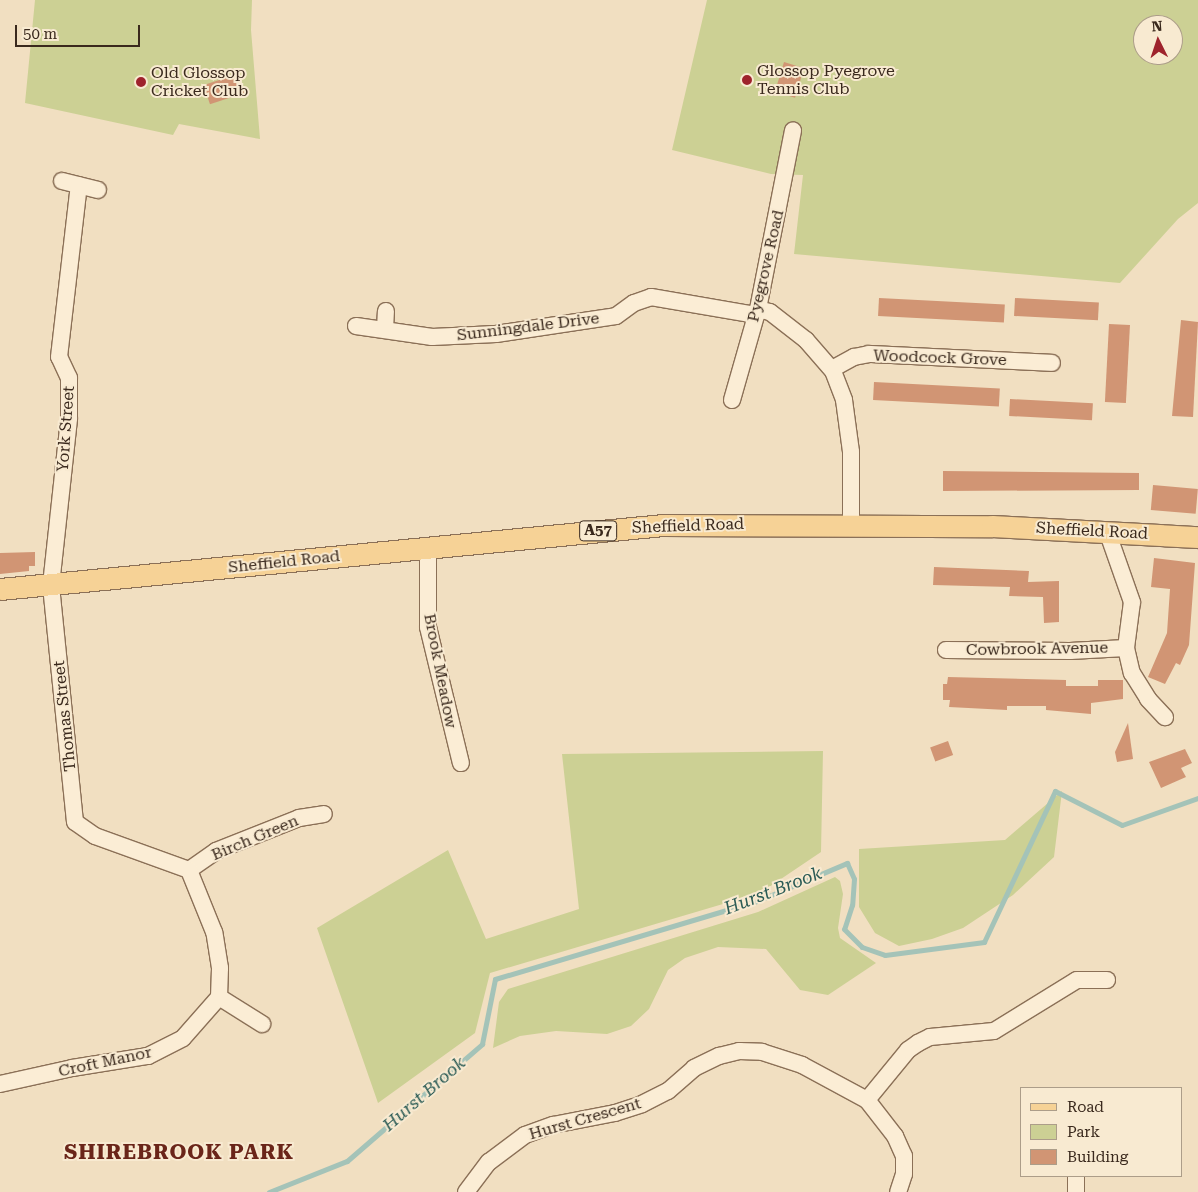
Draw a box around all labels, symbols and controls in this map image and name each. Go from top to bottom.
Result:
scale bar [18,15,142,47]
north arrow [1133,15,1183,65]
text: N [1151,18,1163,34]
text: 50 m [23,25,57,43]
place label: Glossop Pyegrove Tennis Club [757,61,895,99]
place label: Old Glossop Cricket Club [151,63,248,101]
marker: Glossop Pyegrove Tennis Club [741,74,753,86]
marker: Old Glossop Cricket Club [135,76,147,88]
street label: Pyegrove Road [744,208,788,324]
street label: Sunningdale Drive [456,309,600,345]
street label: Woodcock Grove [873,346,1007,370]
street label: York Street [53,385,79,473]
street label: Sheffield Road [632,514,744,538]
road number: A57 [578,518,618,544]
street label: Sheffield Road [1035,518,1149,544]
street label: Sheffield Road [227,547,341,577]
street label: Brook Meadow [419,612,461,730]
street label: Cowbrook Avenue [966,638,1108,660]
street label: Thomas Street [50,659,80,773]
street label: Birch Green [209,811,301,865]
water label: Hurst Brook [721,862,825,920]
street label: Croft Manor [57,1043,153,1081]
water label: Hurst Brook [378,1052,470,1136]
legend [1020,1087,1183,1177]
street label: Hurst Crescent [527,1094,643,1144]
text: Road [1067,1098,1104,1116]
text: Park [1067,1123,1100,1141]
district label: SHIREBROOK PARK [62,1139,296,1165]
text: Building [1067,1148,1128,1166]

